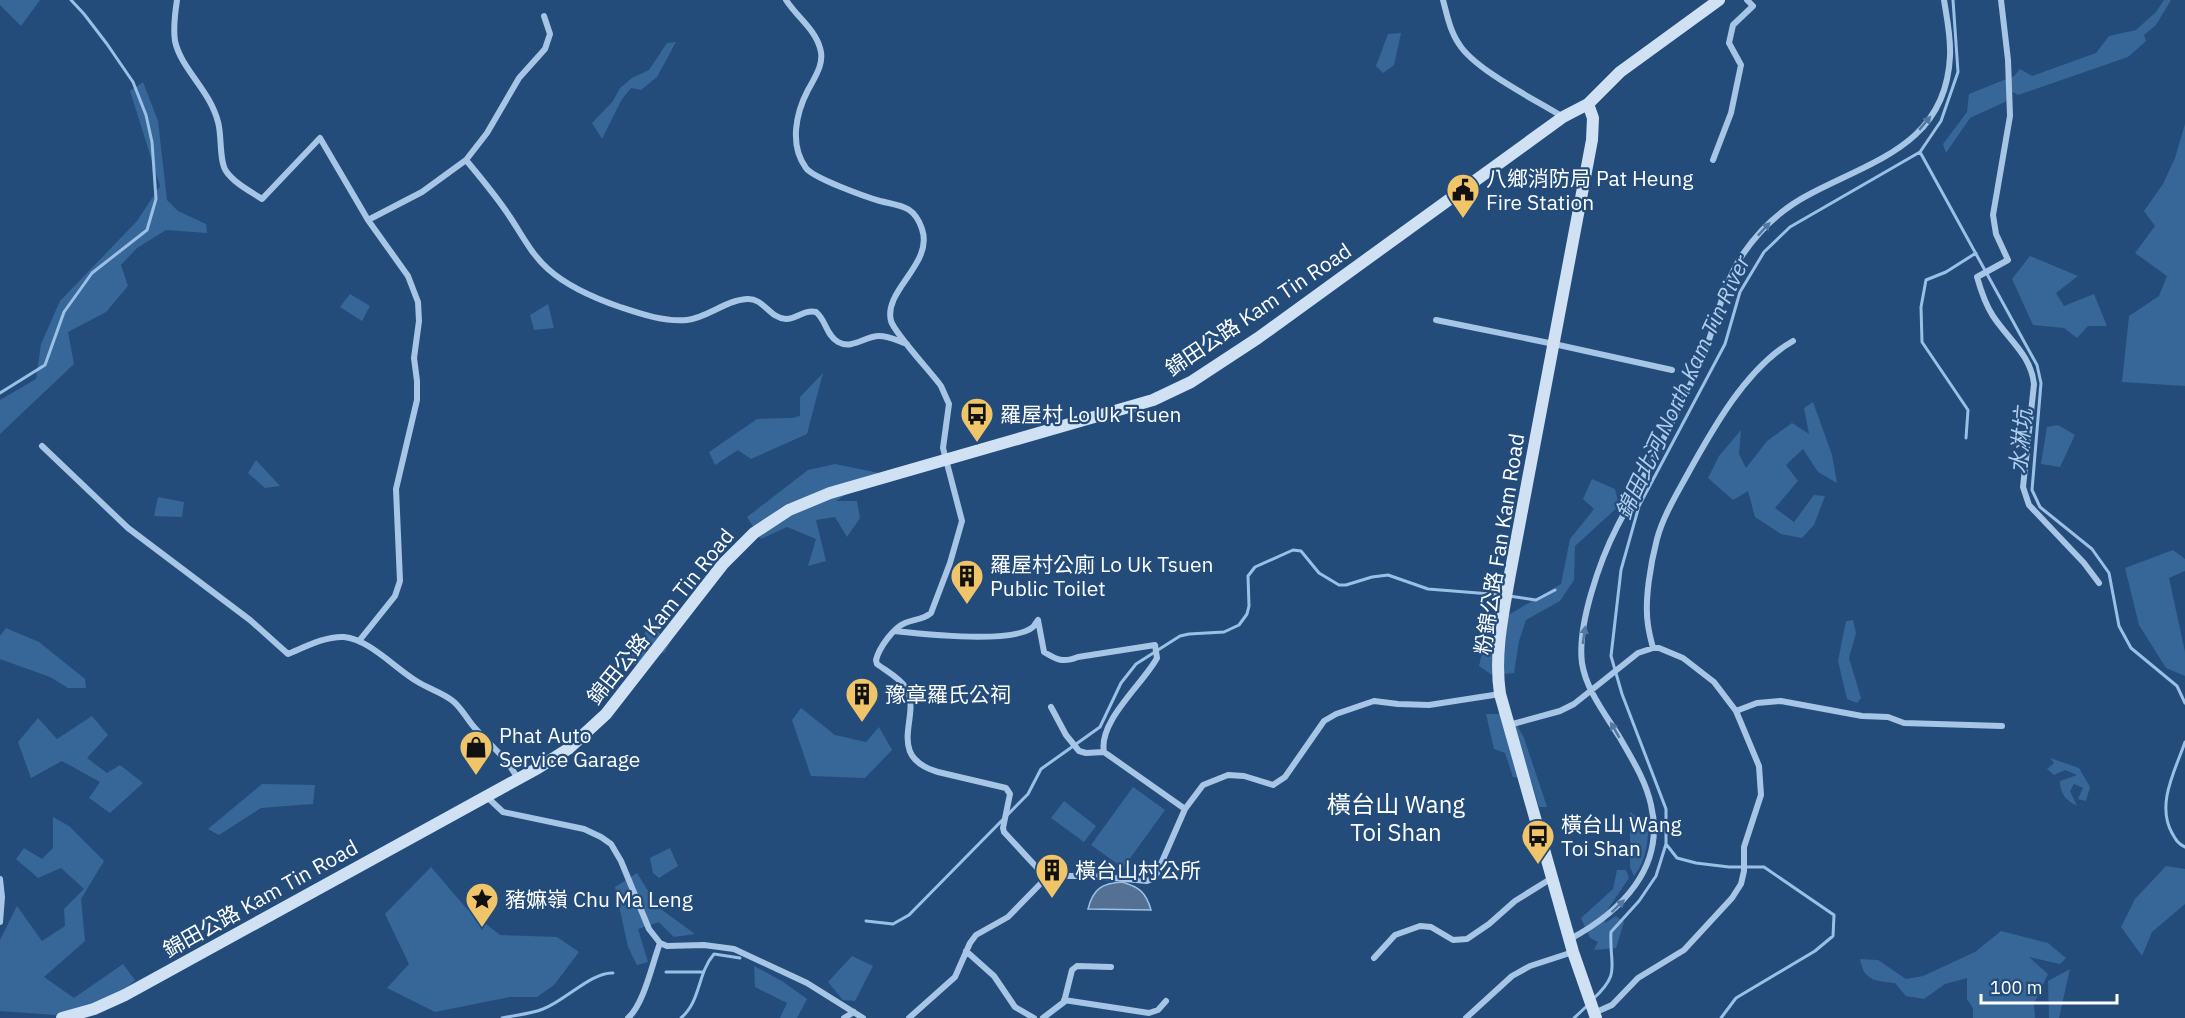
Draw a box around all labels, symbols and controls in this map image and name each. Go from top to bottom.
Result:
one-way arrow [1918,116,1931,131]
place label: 八鄉消防局 Pat Heung Fire Station [1486,164,1693,216]
public building icon: 八鄉消防局 Pat Heung Fire Station [1445,172,1481,219]
one-way arrow [1756,223,1770,237]
street label: 錦田公路 Kam Tin Road [1159,236,1357,382]
water label: 錦田北河 North Kam Tin River [1608,250,1756,523]
bus stop icon: 羅屋村 Lo Uk Tsuen [959,396,995,443]
place label: 羅屋村 Lo Uk Tsuen [1000,400,1181,428]
water label: 水淋坑 [2003,404,2038,475]
street label: 粉錦公路 Fan Kam Road [1468,431,1530,657]
street label: 錦田公路 Kam Tin Road [580,522,740,710]
place label: 羅屋村公廁 Lo Uk Tsuen Public Toilet [990,550,1213,602]
building icon: 羅屋村公廁 Lo Uk Tsuen Public Toilet [949,558,985,605]
one-way arrow [1579,625,1588,644]
building icon: 豫章羅氏公祠 [844,676,880,723]
place label: 豫章羅氏公祠 [885,680,1011,708]
place label: Phat Auto Service Garage [499,721,640,773]
one-way arrow [1610,721,1620,738]
shop icon: Phat Auto Service Garage [458,729,494,776]
district label: 橫台山 Wang Toi Shan [1327,788,1465,848]
place label: 橫台山 Wang Toi Shan [1561,810,1682,862]
bus stop icon: 橫台山 Wang Toi Shan [1520,818,1556,865]
street label: 錦田公路 Kam Tin Road [157,833,363,963]
building icon: 橫台山村公所 [1034,852,1070,899]
place label: 橫台山村公所 [1075,856,1201,884]
place icon: 豬嫲嶺 Chu Ma Leng [464,881,500,928]
place label: 豬嫲嶺 Chu Ma Leng [505,885,693,913]
one-way arrow [1611,899,1626,913]
scale bar [1981,967,2118,1005]
text: 100 m [1990,976,2042,999]

